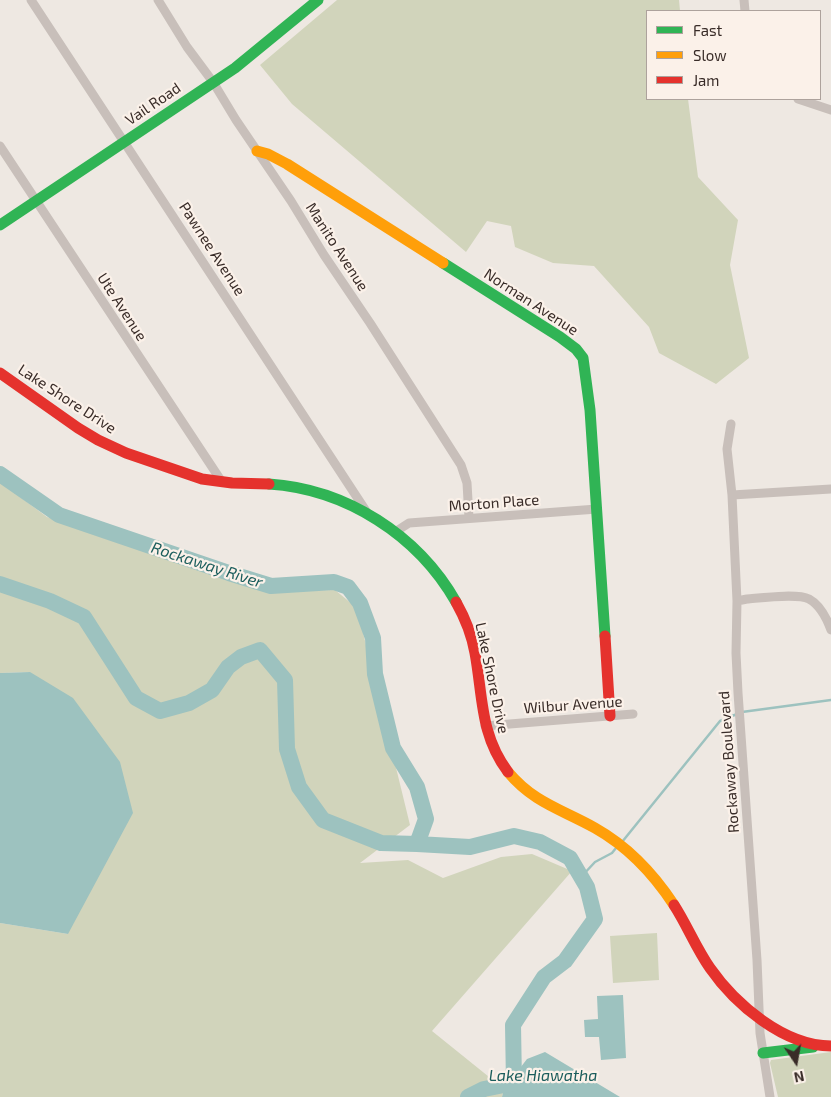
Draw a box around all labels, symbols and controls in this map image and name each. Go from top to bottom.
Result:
legend [646,10,821,100]
text: Fast [693,21,722,39]
text: Slow [693,46,727,64]
text: Jam [693,71,719,89]
street label: Vail Road [122,79,184,129]
street label: Pawnee Avenue [175,199,249,299]
street label: Manito Avenue [302,199,372,295]
street label: Norman Avenue [480,265,582,339]
street label: Ute Avenue [93,270,151,344]
street label: Lake Shore Drive [15,361,119,437]
street label: Morton Place [448,491,540,515]
water label: Rockaway River [149,538,265,592]
street label: Lake Shore Drive [471,621,513,735]
street label: Rockaway Boulevard [715,690,743,834]
street label: Wilbur Avenue [523,693,623,717]
north arrow [771,1037,821,1087]
water label: Lake Hiawatha [489,1066,597,1086]
text: N [793,1068,806,1087]

